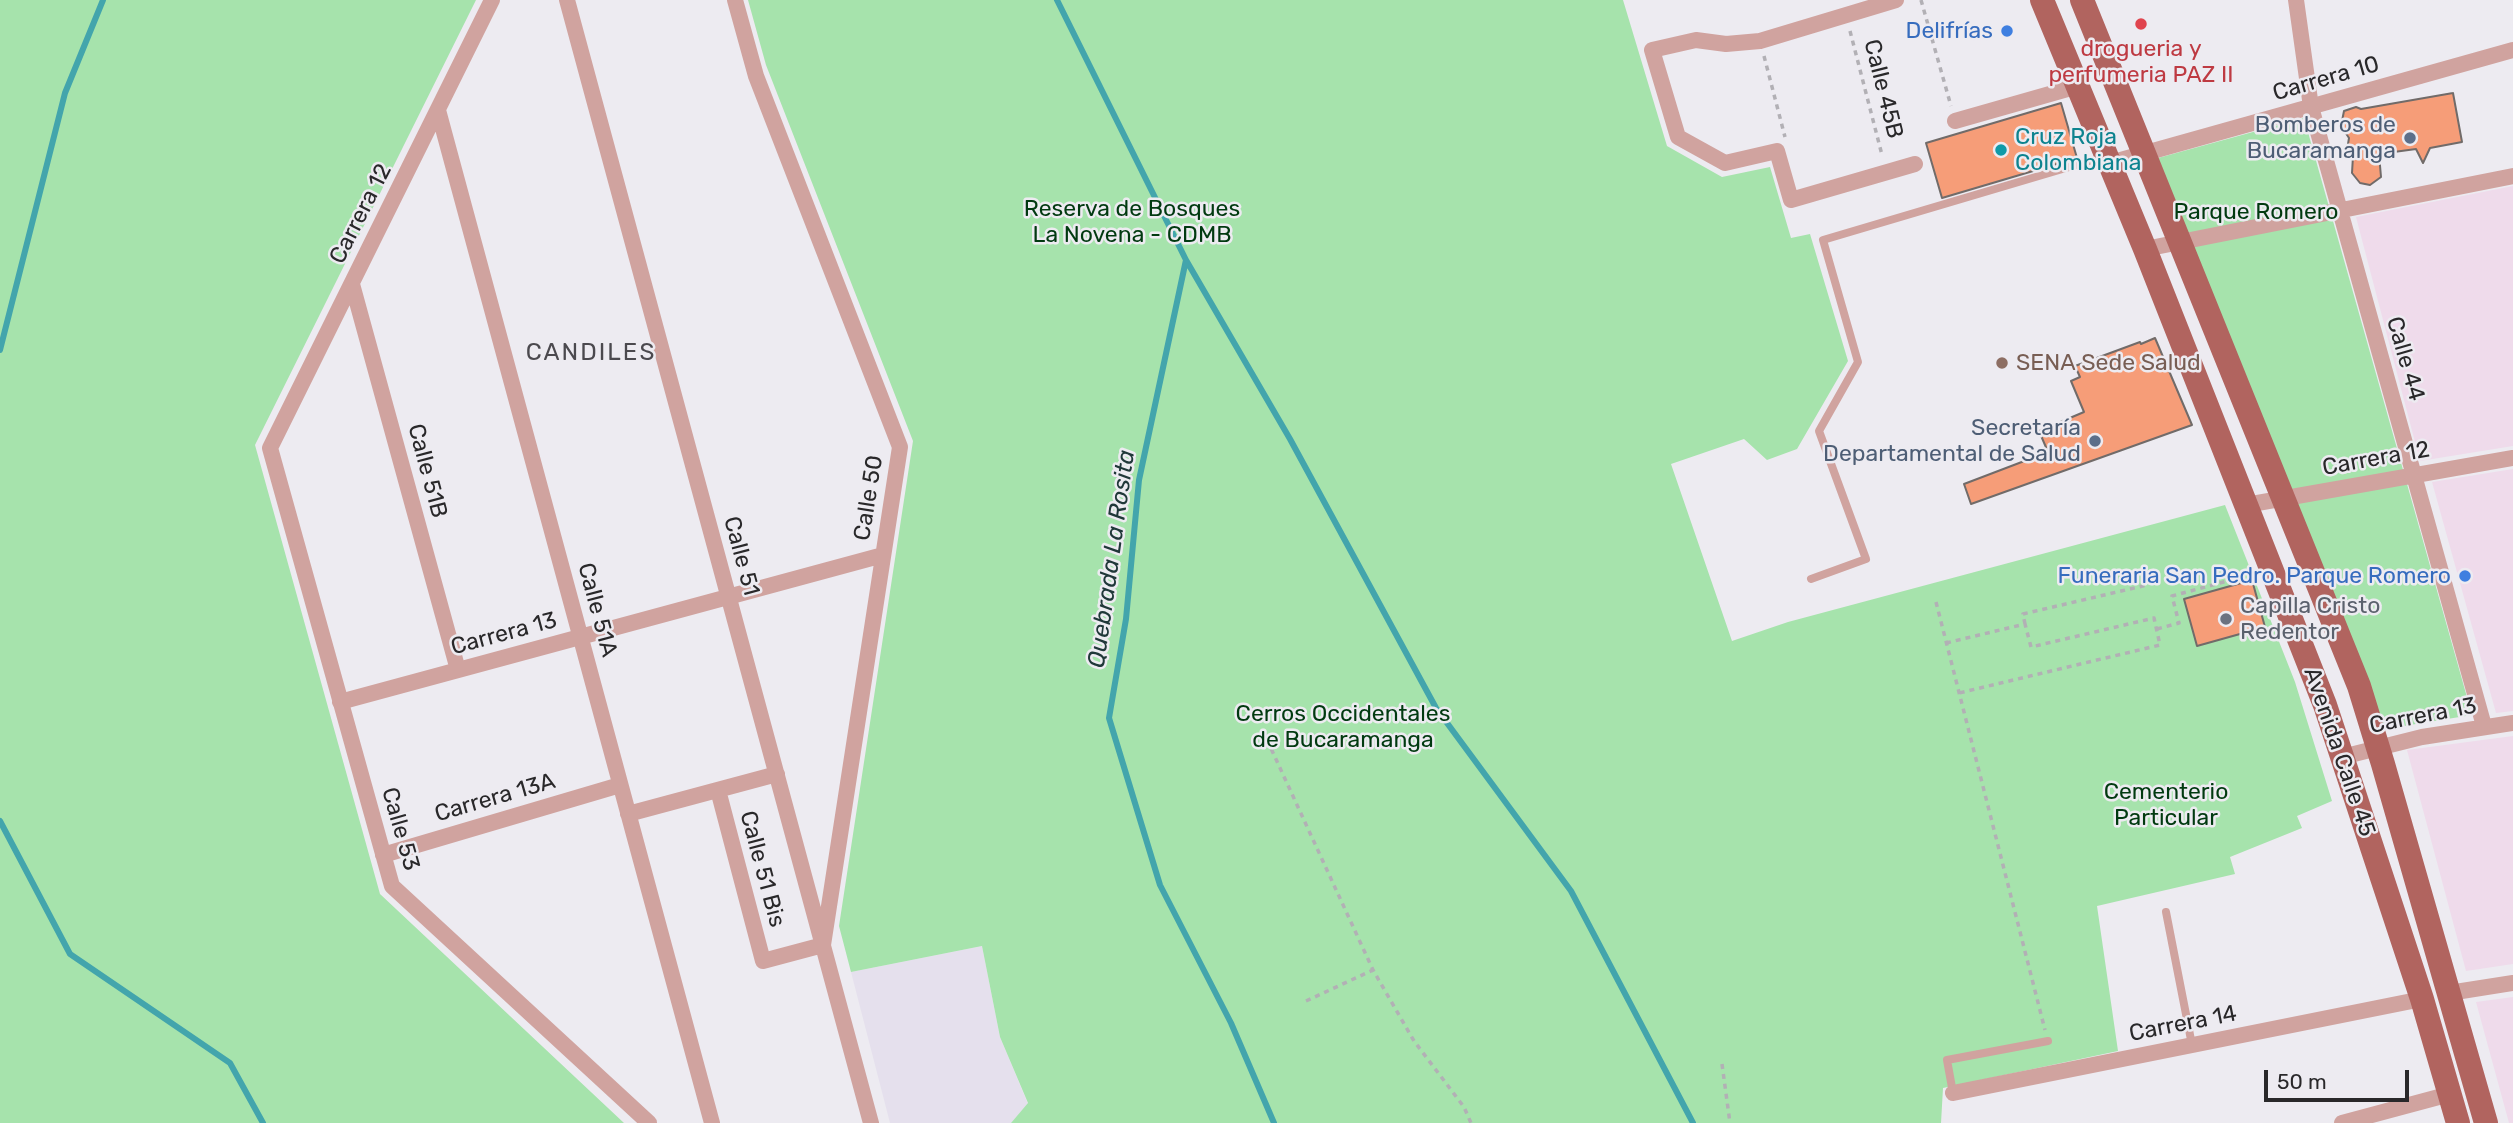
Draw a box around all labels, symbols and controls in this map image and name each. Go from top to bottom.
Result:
marker: drogueria y perfumeria PAZ II [2133,16,2149,32]
place label: Delifrías [1906,17,1993,45]
marker: Delifrías [1999,23,2015,39]
place label: drogueria y perfumeria PAZ II [2048,35,2234,89]
street label: Calle 45B [1857,37,1909,141]
street label: Carrera 10 [2270,51,2382,107]
place label: Bomberos de Bucaramanga [2247,111,2396,165]
place label: Cruz Roja Colombiana [2015,123,2141,177]
marker: Bomberos de Bucaramanga [2402,130,2418,146]
marker: Cruz Roja Colombiana [1993,142,2009,158]
street label: Carrera 12 [324,159,398,269]
park label: Reserva de Bosques La Novena - CDMB [1024,195,1240,249]
park label: Parque Romero [2174,198,2338,226]
street label: Calle 44 [2380,314,2430,404]
district label: CANDILES [527,339,655,367]
place label: SENA Sede Salud [2016,349,2201,377]
marker: SENA Sede Salud [1994,355,2010,371]
place label: Secretaría Departamental de Salud [1823,414,2081,468]
street label: Calle 51B [401,421,453,521]
marker: Secretaría Departamental de Salud [2087,433,2103,449]
street label: Carrera 12 [2320,436,2432,482]
water label: Quebrada La Rosita [1082,448,1142,670]
street label: Calle 50 [849,453,889,543]
street label: Calle 51 [717,513,765,599]
street label: Calle 51A [571,560,623,660]
place label: Funeraria San Pedro. Parque Romero [2058,562,2451,590]
marker: Funeraria San Pedro. Parque Romero [2457,568,2473,584]
place label: Capilla Cristo Redentor [2240,592,2380,646]
street label: Carrera 13 [448,607,560,661]
marker: Capilla Cristo Redentor [2218,611,2234,627]
street label: Avenida Calle 45 [2297,664,2381,840]
street label: Carrera 13 [2367,692,2479,740]
park label: Cerros Occidentales de Bucaramanga [1236,700,1450,754]
street label: Carrera 13A [432,768,558,828]
park label: Cementerio Particular [2104,778,2228,832]
street label: Calle 53 [375,784,425,874]
street label: Calle 51 Bis [733,808,791,930]
street label: Carrera 14 [2127,1000,2239,1048]
scale bar [2268,1056,2413,1100]
text: 50 m [2277,1069,2327,1094]

